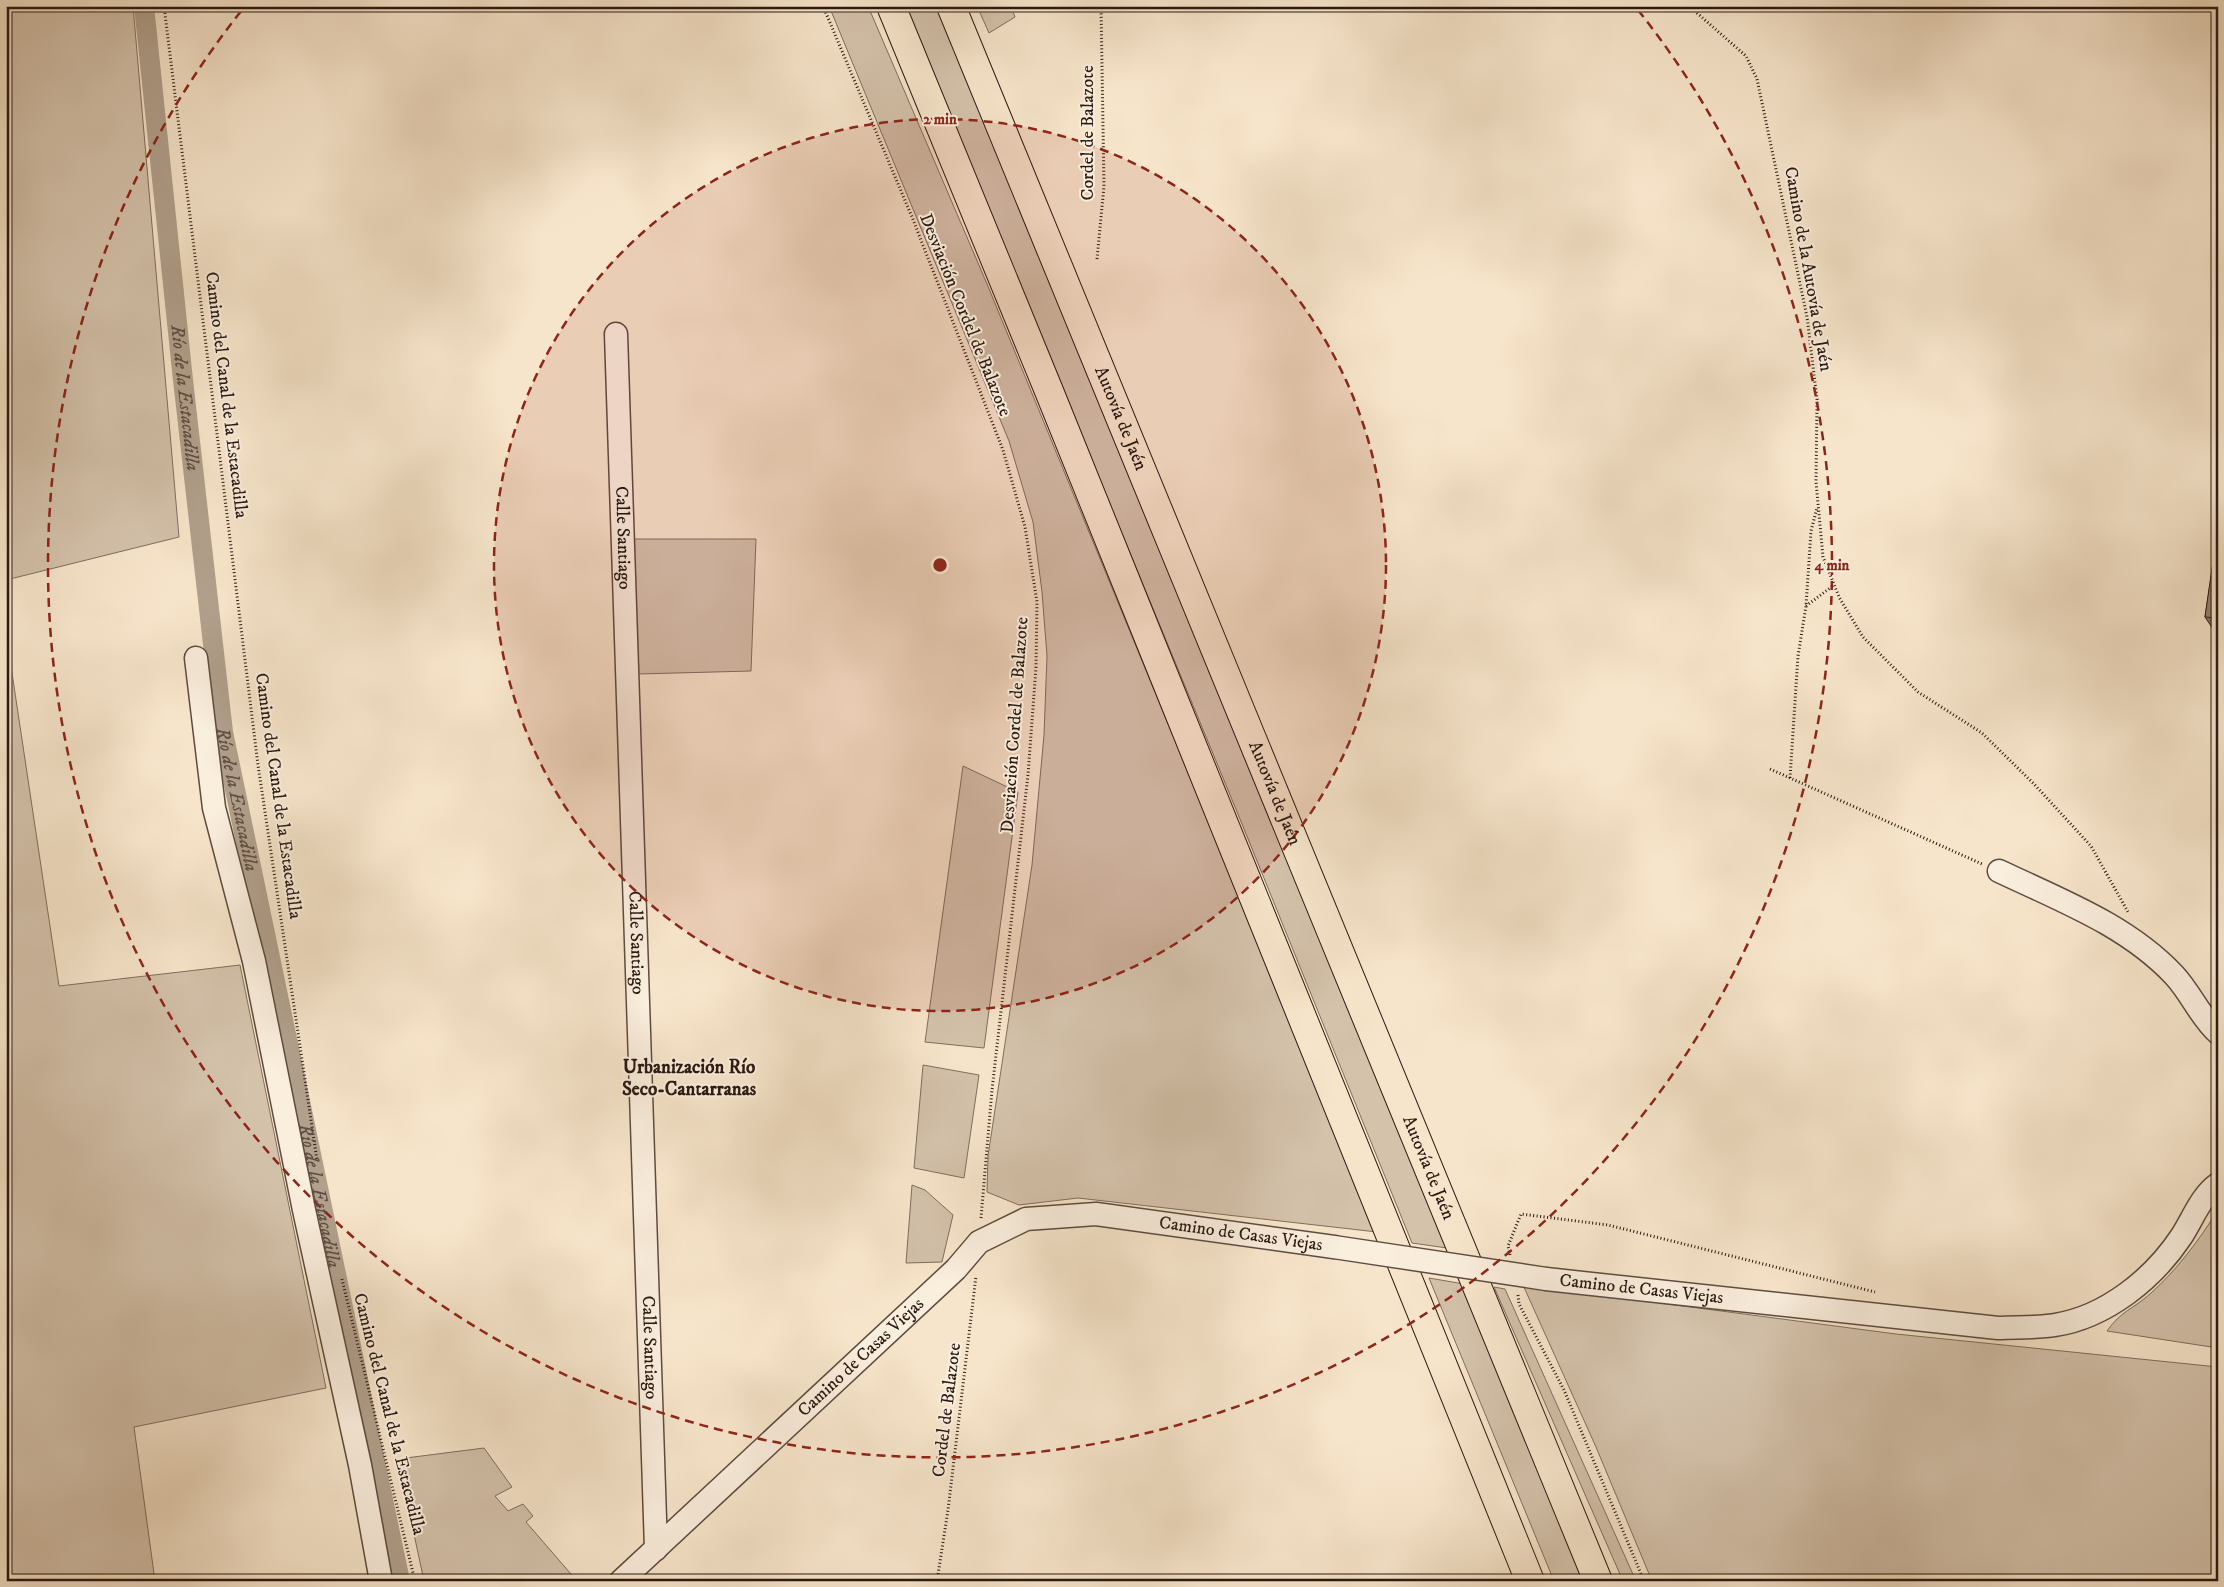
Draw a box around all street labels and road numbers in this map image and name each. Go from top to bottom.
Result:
street label: Cordel de Balazote [1077,65,1099,201]
street label: Camino de la Autovía de Jaén [1779,165,1837,374]
street label: Desviación Cordel de Balazote [914,210,1016,420]
street label: Camino del Canal de la Estacadilla [200,270,252,520]
street label: Autovía de Jaén [1089,363,1152,474]
street label: Calle Santiago [610,486,635,590]
street label: Desviación Cordel de Balazote [996,616,1034,834]
street label: Camino del Canal de la Estacadilla [250,672,306,921]
street label: Autovía de Jaén [1243,738,1306,849]
street label: Calle Santiago [623,890,649,995]
street label: Autovía de Jaén [1397,1113,1460,1224]
street label: Camino de Casas Viejas [1158,1212,1324,1256]
street label: Camino de Casas Viejas [1558,1270,1724,1309]
street label: Camino del Canal de la Estacadilla [348,1291,430,1537]
street label: Camino de Casas Viejas [793,1293,929,1422]
street label: Calle Santiago [637,1295,662,1400]
street label: Cordel de Balazote [928,1342,966,1478]

